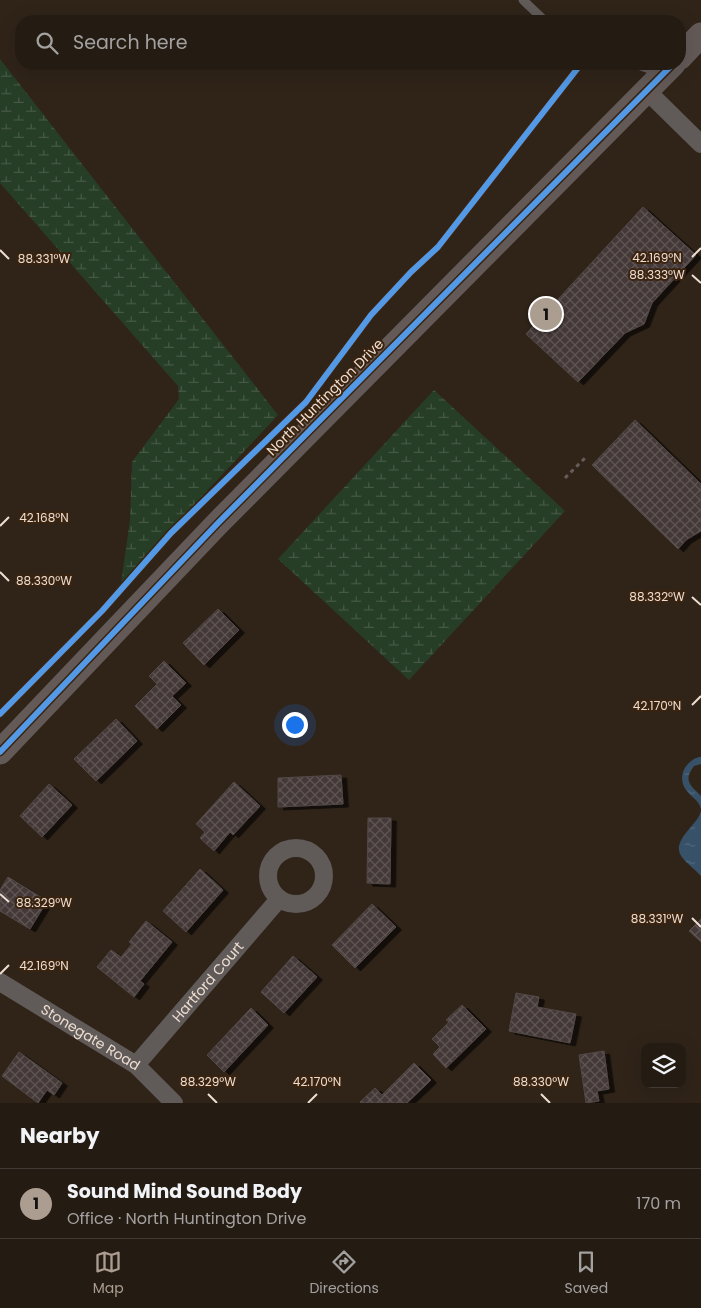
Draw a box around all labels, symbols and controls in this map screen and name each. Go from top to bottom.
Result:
search box [15,15,686,70]
icon: search [33,29,61,57]
text: Search here [73,29,187,56]
text: 42.169°N [632,249,682,266]
text: 88.331°W [18,250,70,267]
text: 88.333°W [629,266,685,283]
pin: 1 [530,295,562,333]
street label: North Huntington Drive [262,334,388,460]
text: 42.168°N [19,509,69,526]
text: 88.330°W [16,572,72,589]
text: 88.332°W [629,588,685,605]
text: 42.170°N [633,697,681,714]
your location [282,712,308,738]
text: 88.329°W [16,894,72,911]
text: 88.331°W [631,910,683,927]
street label: Hartford Court [167,937,248,1026]
text: 42.169°N [19,957,69,974]
street label: Stonegate Road [37,999,144,1075]
map controls [641,1043,686,1088]
button: layers [641,1043,686,1088]
text: 88.329°W [180,1073,236,1090]
text: 42.170°N [293,1073,341,1090]
text: 88.330°W [513,1073,569,1090]
text: Nearby [20,1121,100,1150]
text: Sound Mind Sound Body [67,1178,302,1205]
text: 1 [33,1192,39,1215]
text: 170 m [636,1192,681,1215]
text: Office · North Huntington Drive [67,1207,306,1230]
tab: Map [93,1248,124,1299]
tab: Directions [309,1248,379,1299]
tab: Saved [564,1248,608,1299]

